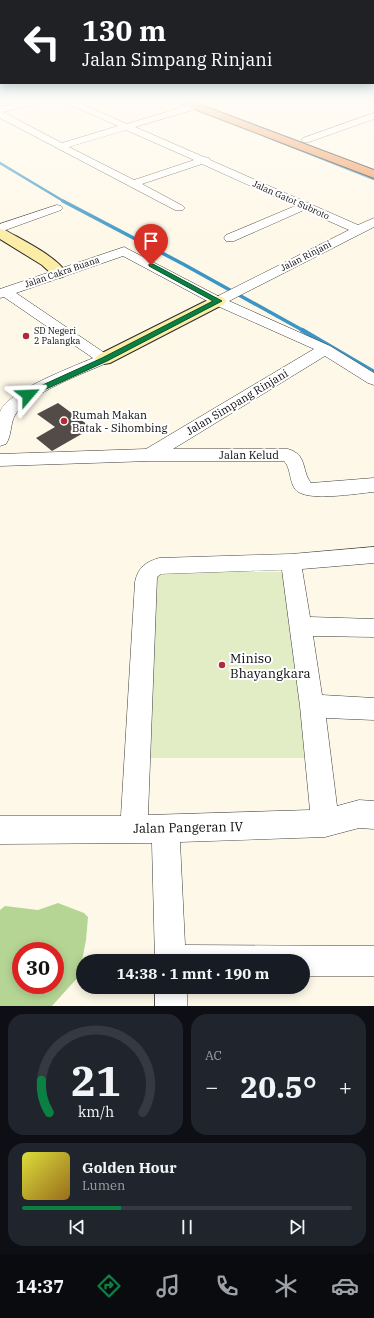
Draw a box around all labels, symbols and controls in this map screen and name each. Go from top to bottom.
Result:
text: 130 m [82,12,166,49]
icon: left [16,16,68,68]
text: Jalan Simpang Rinjani [82,48,273,71]
street label: Jalan Gatot Subroto [251,178,331,221]
pin [134,224,168,265]
icon: arrive [140,230,162,252]
street label: Jalan Rinjani [279,238,333,273]
street label: Jalan Cakra Buana [23,254,101,289]
place label: SD Negeri 2 Palangka [34,325,80,346]
marker: SD Negeri 2 Palangka [21,331,31,341]
street label: Jalan Simpang Rinjani [183,366,291,438]
position arrow [7,374,49,416]
place label: Rumah Makan Batak - Sihombing [72,408,168,435]
marker: Rumah Makan Batak - Sihombing [59,416,69,426]
street label: Jalan Kelud [219,448,279,462]
place label: Miniso Bhayangkara [230,650,311,682]
marker: Miniso Bhayangkara [217,660,227,670]
street label: Jalan Pangeran IV [133,818,243,837]
speed limit sign: 30 [12,942,64,994]
text: 14:38 · 1 mnt · 190 m [117,964,269,983]
text: AC [205,1047,222,1064]
text: 21 [71,1052,120,1106]
text: 20.5° [240,1067,317,1106]
text: − [205,1072,218,1101]
text: + [339,1072,352,1101]
text: km/h [77,1101,114,1120]
text: Golden Hour [82,1158,177,1177]
text: Lumen [82,1177,125,1194]
icon: previous [66,1216,88,1238]
icon: pause [176,1216,198,1238]
icon: next [286,1216,308,1238]
icon: directions [95,1272,123,1300]
icon: music [154,1272,182,1300]
icon: phone [213,1272,241,1300]
icon: climate [272,1272,300,1300]
icon: car [331,1272,359,1300]
text: 14:37 [15,1275,64,1298]

